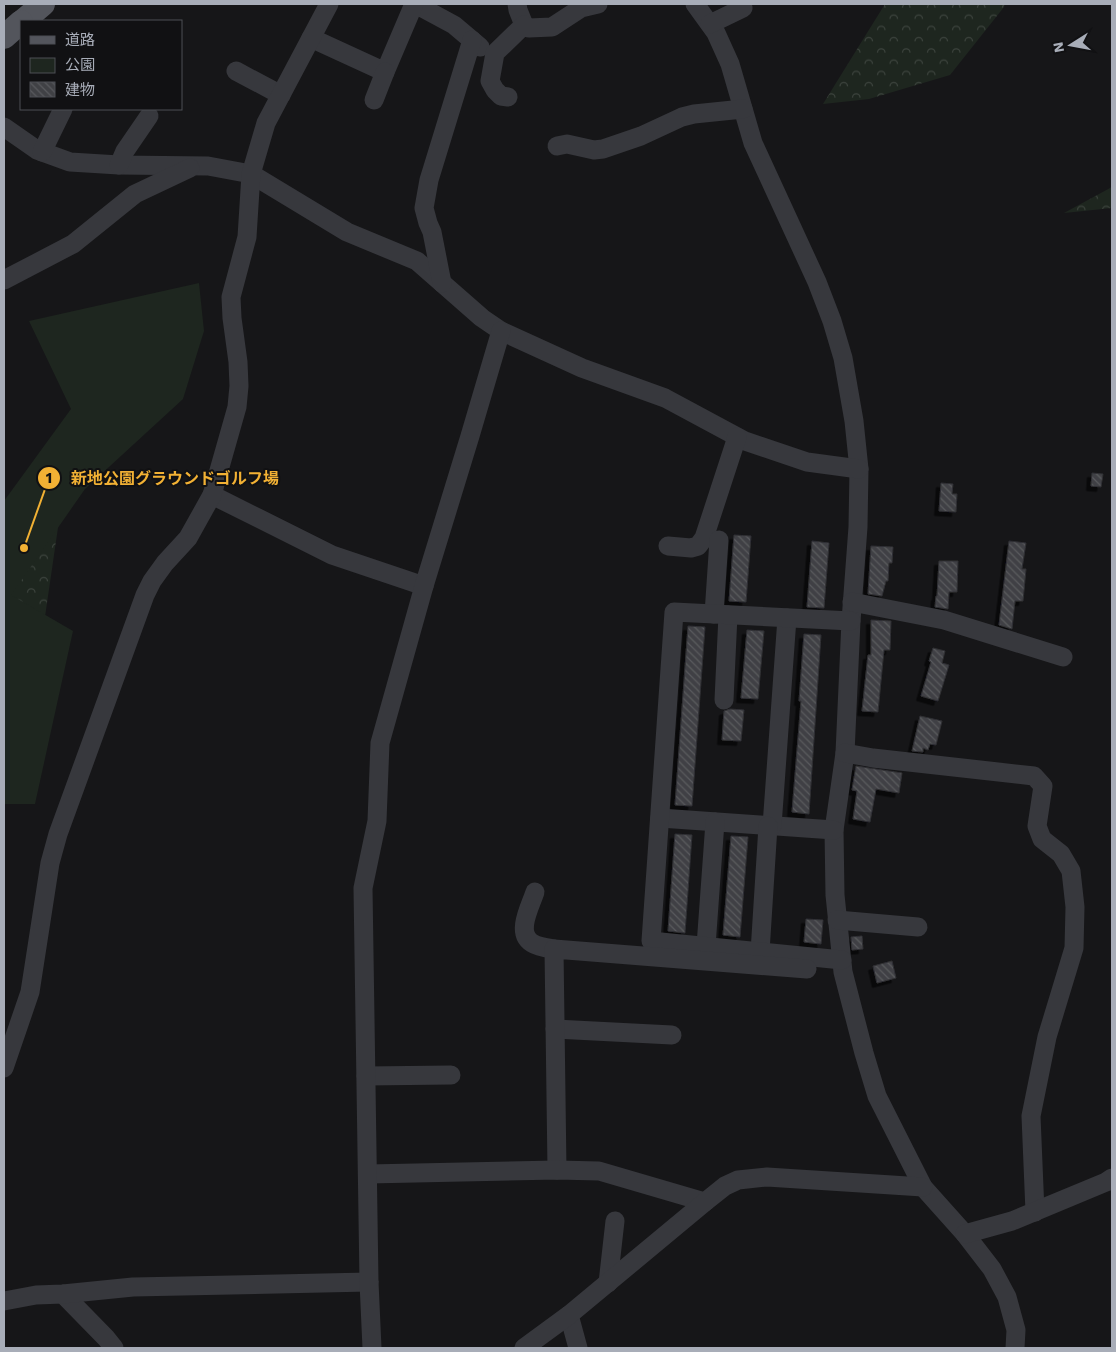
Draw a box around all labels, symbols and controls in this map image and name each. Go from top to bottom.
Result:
legend [20,20,182,110]
north arrow [1046,20,1096,70]
text: 道路 [65,31,95,49]
text: N [1049,41,1067,54]
text: 公園 [65,56,95,74]
text: 建物 [65,81,95,99]
callout: 新地公園グラウンドゴルフ場 [36,463,289,494]
text: 1 [46,469,52,487]
text: 新地公園グラウンドゴルフ場 [71,469,279,488]

